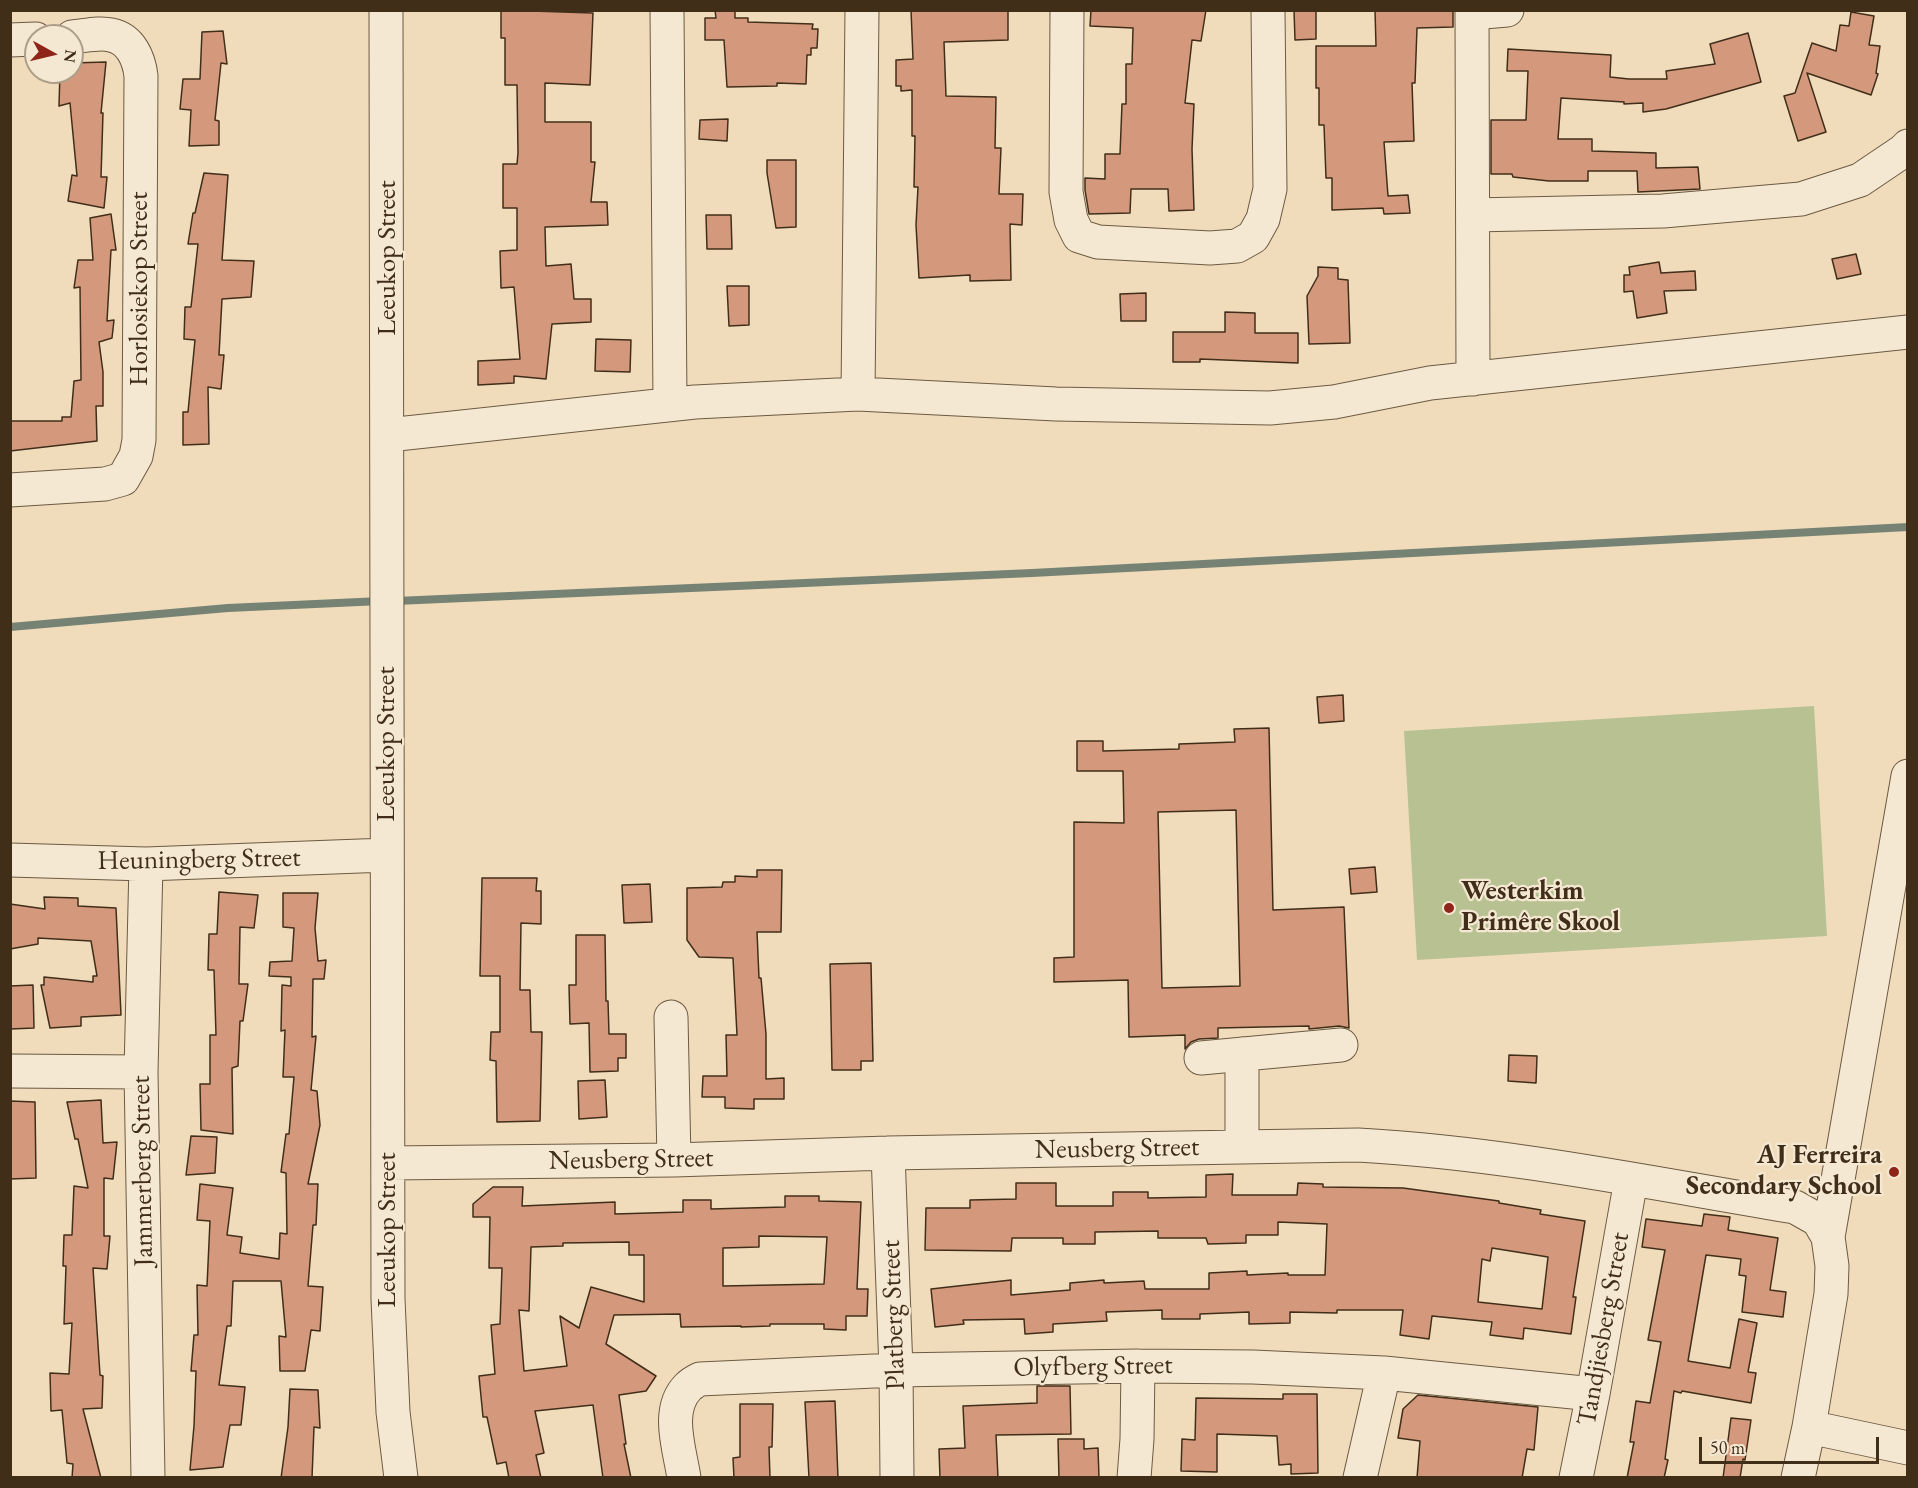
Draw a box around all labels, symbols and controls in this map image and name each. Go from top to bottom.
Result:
north arrow [24,24,84,84]
text: N [59,48,82,64]
street label: Leeukop Street [372,180,404,336]
street label: Horlosiekop Street [124,192,156,386]
street label: Leeukop Street [371,666,403,822]
street label: Heuningberg Street [97,842,301,878]
place label: Westerkim Primêre Skool [1461,876,1620,939]
marker: Westerkim Primêre Skool [1442,901,1456,915]
street label: Jammerberg Street [125,1075,161,1267]
street label: Neusberg Street [1034,1131,1200,1167]
place label: AJ Ferreira Secondary School [1686,1140,1882,1203]
street label: Neusberg Street [548,1142,714,1178]
street label: Leeukop Street [372,1152,404,1308]
marker: AJ Ferreira Secondary School [1887,1165,1901,1179]
street label: Tandjiesberg Street [1571,1230,1637,1428]
street label: Platberg Street [875,1239,913,1391]
street label: Olyfberg Street [1013,1349,1173,1385]
scale bar [1702,1425,1882,1463]
text: 50 m [1710,1436,1745,1459]

